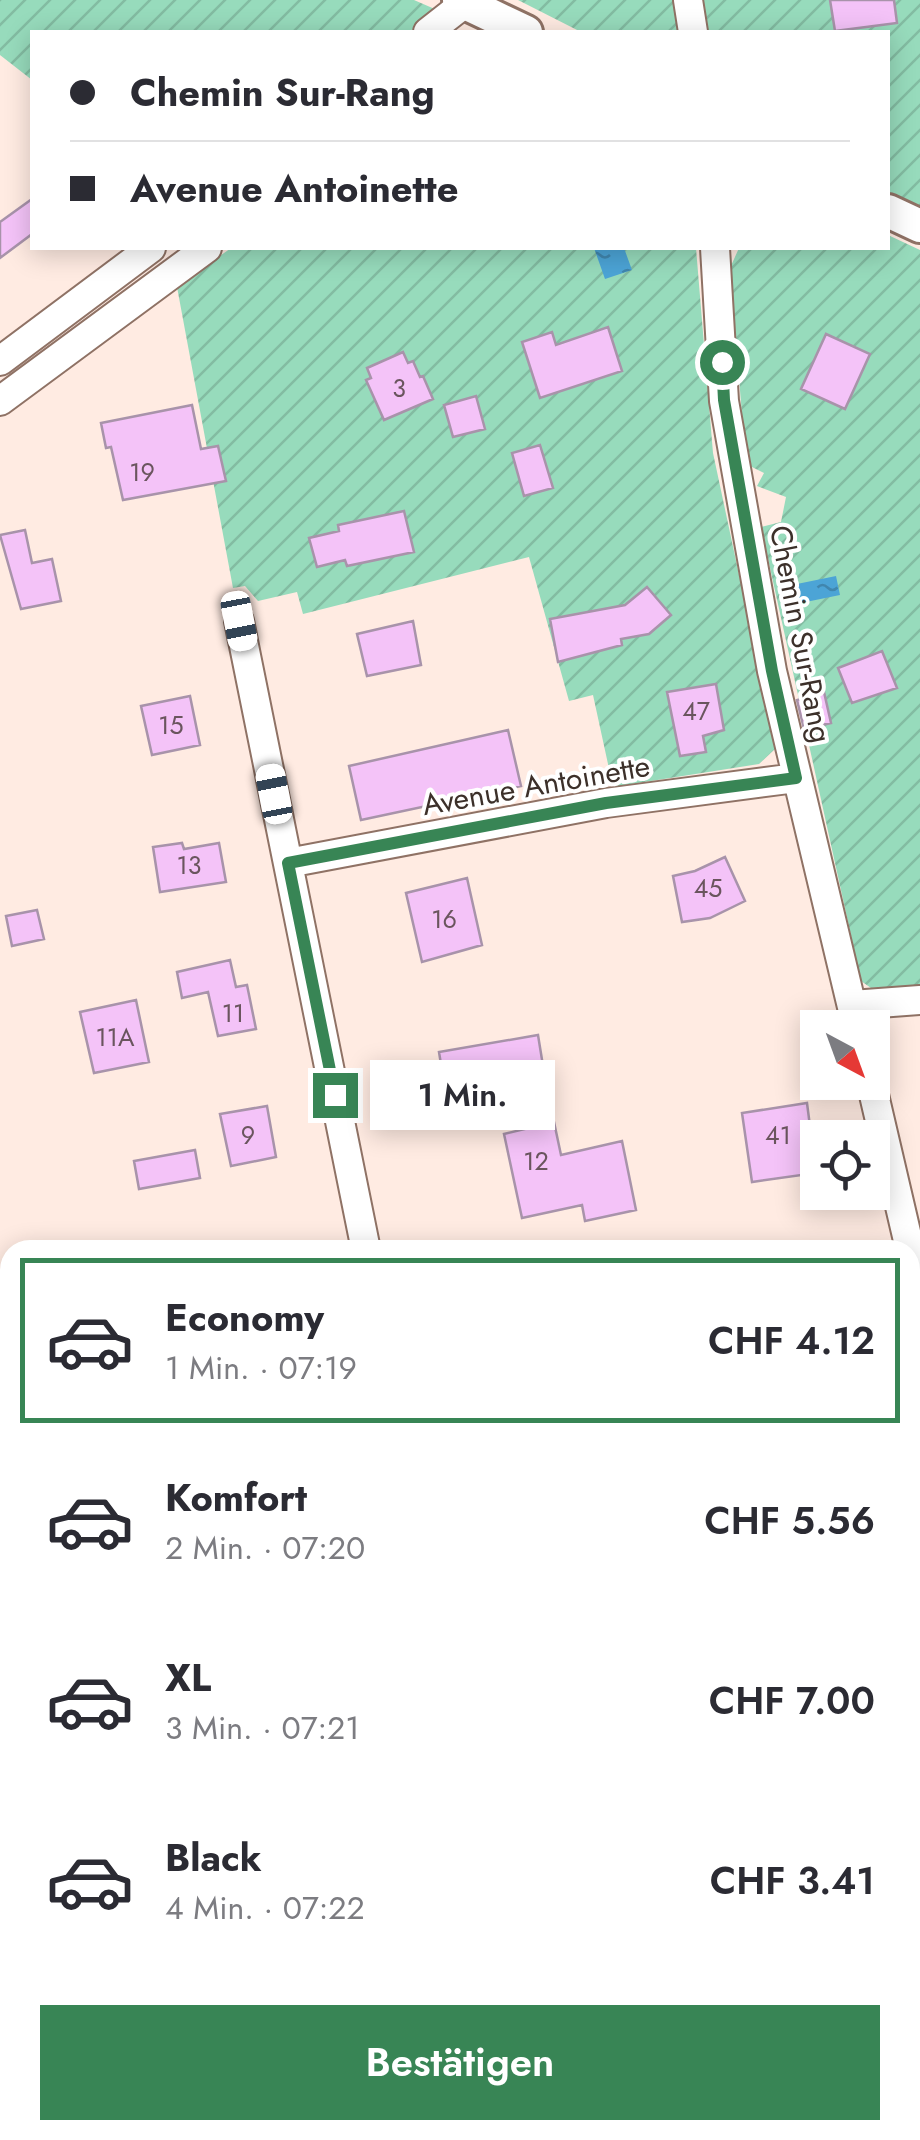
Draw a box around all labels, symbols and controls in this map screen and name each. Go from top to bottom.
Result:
text: Chemin Sur-Rang [130,65,435,120]
text: Avenue Antoinette [130,161,458,216]
route start [700,340,745,385]
house number: 3 [392,370,406,406]
house number: 19 [129,454,155,490]
street label: Chemin Sur-Rang [759,522,843,746]
car [219,589,259,653]
house number: 47 [682,693,710,729]
house number: 15 [158,707,184,743]
street label: Avenue Antoinette [419,744,653,826]
car [254,762,294,826]
house number: 13 [177,847,201,883]
house number: 45 [694,870,722,906]
house number: 16 [431,901,457,937]
house number: 11 [222,995,244,1031]
north arrow [800,1010,890,1100]
map controls [800,1010,890,1210]
house number: 11A [95,1019,135,1055]
callout: 1 Min. [370,1060,555,1130]
text: 1 Min. [418,1072,507,1118]
route end [313,1073,358,1118]
house number: 9 [241,1117,255,1153]
house number: 41 [765,1117,791,1153]
button: locate [800,1120,890,1210]
house number: 12 [523,1143,549,1179]
text: Economy [165,1290,324,1345]
icon: car [45,1296,135,1386]
text: CHF 4.12 [708,1313,875,1368]
text: 1 Min. · 07:19 [165,1345,357,1391]
text: Komfort [165,1470,307,1525]
icon: car [45,1476,135,1566]
text: CHF 5.56 [704,1493,875,1548]
text: 2 Min. · 07:20 [165,1525,365,1571]
text: XL [165,1650,211,1705]
icon: car [45,1656,135,1746]
text: CHF 7.00 [709,1673,875,1728]
text: 3 Min. · 07:21 [165,1705,360,1751]
text: Black [165,1830,262,1885]
icon: car [45,1836,135,1926]
text: CHF 3.41 [710,1853,875,1908]
text: 4 Min. · 07:22 [165,1885,365,1931]
button: Bestätigen [40,2005,880,2120]

